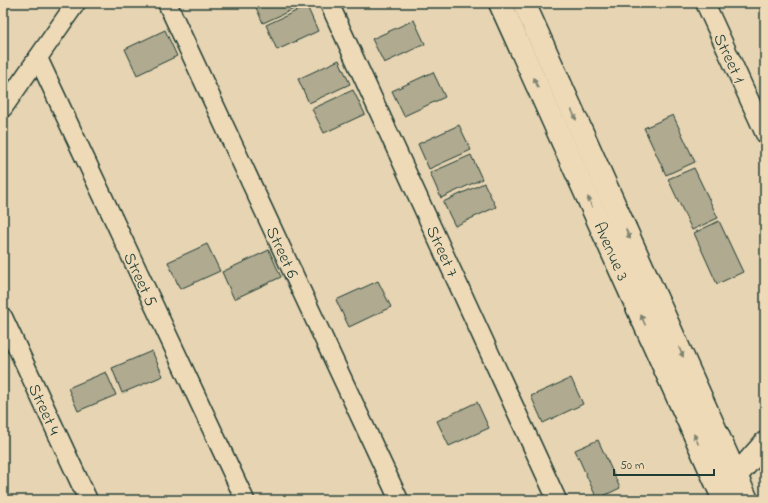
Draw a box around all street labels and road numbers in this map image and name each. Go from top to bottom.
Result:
street label: Street 1 [706,30,751,88]
street label: Avenue 3 [587,218,635,285]
street label: Street 7 [419,222,464,281]
street label: Street 6 [259,223,305,283]
street label: Street 5 [116,249,163,311]
street label: Street 4 [21,380,66,439]

